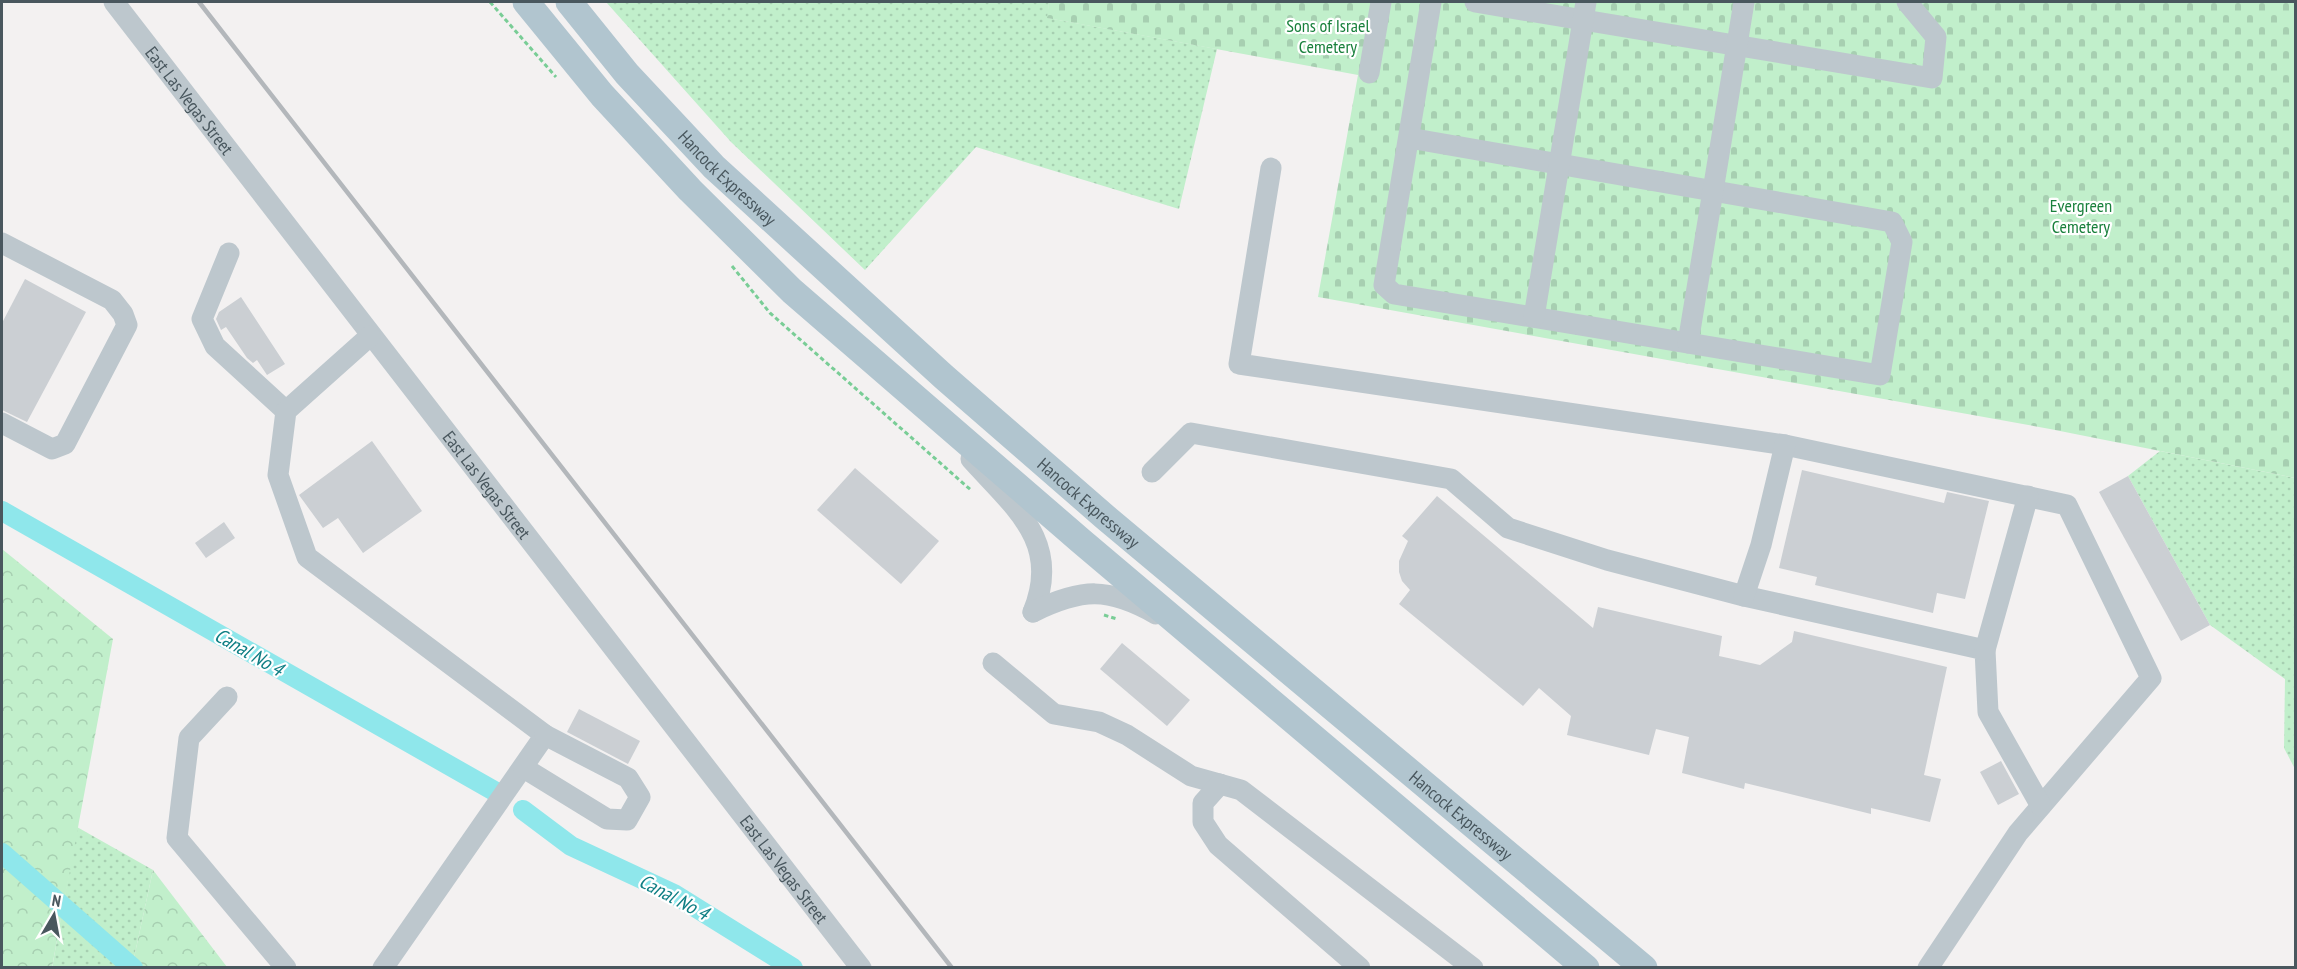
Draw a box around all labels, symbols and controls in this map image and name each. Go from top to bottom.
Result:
park label: Sons of Israel Cemetery [1286,14,1370,58]
street label: East Las Vegas Street [141,41,239,159]
street label: Hancock Expressway [674,125,782,230]
park label: Evergreen Cemetery [2050,194,2112,238]
street label: East Las Vegas Street [438,426,536,543]
street label: Hancock Expressway [1033,452,1145,553]
water label: Canal No 4 [210,622,290,683]
street label: Hancock Expressway [1405,765,1518,865]
street label: East Las Vegas Street [735,810,834,928]
water label: Canal No 4 [635,868,715,927]
north arrow [24,885,84,945]
text: N [51,890,63,911]

